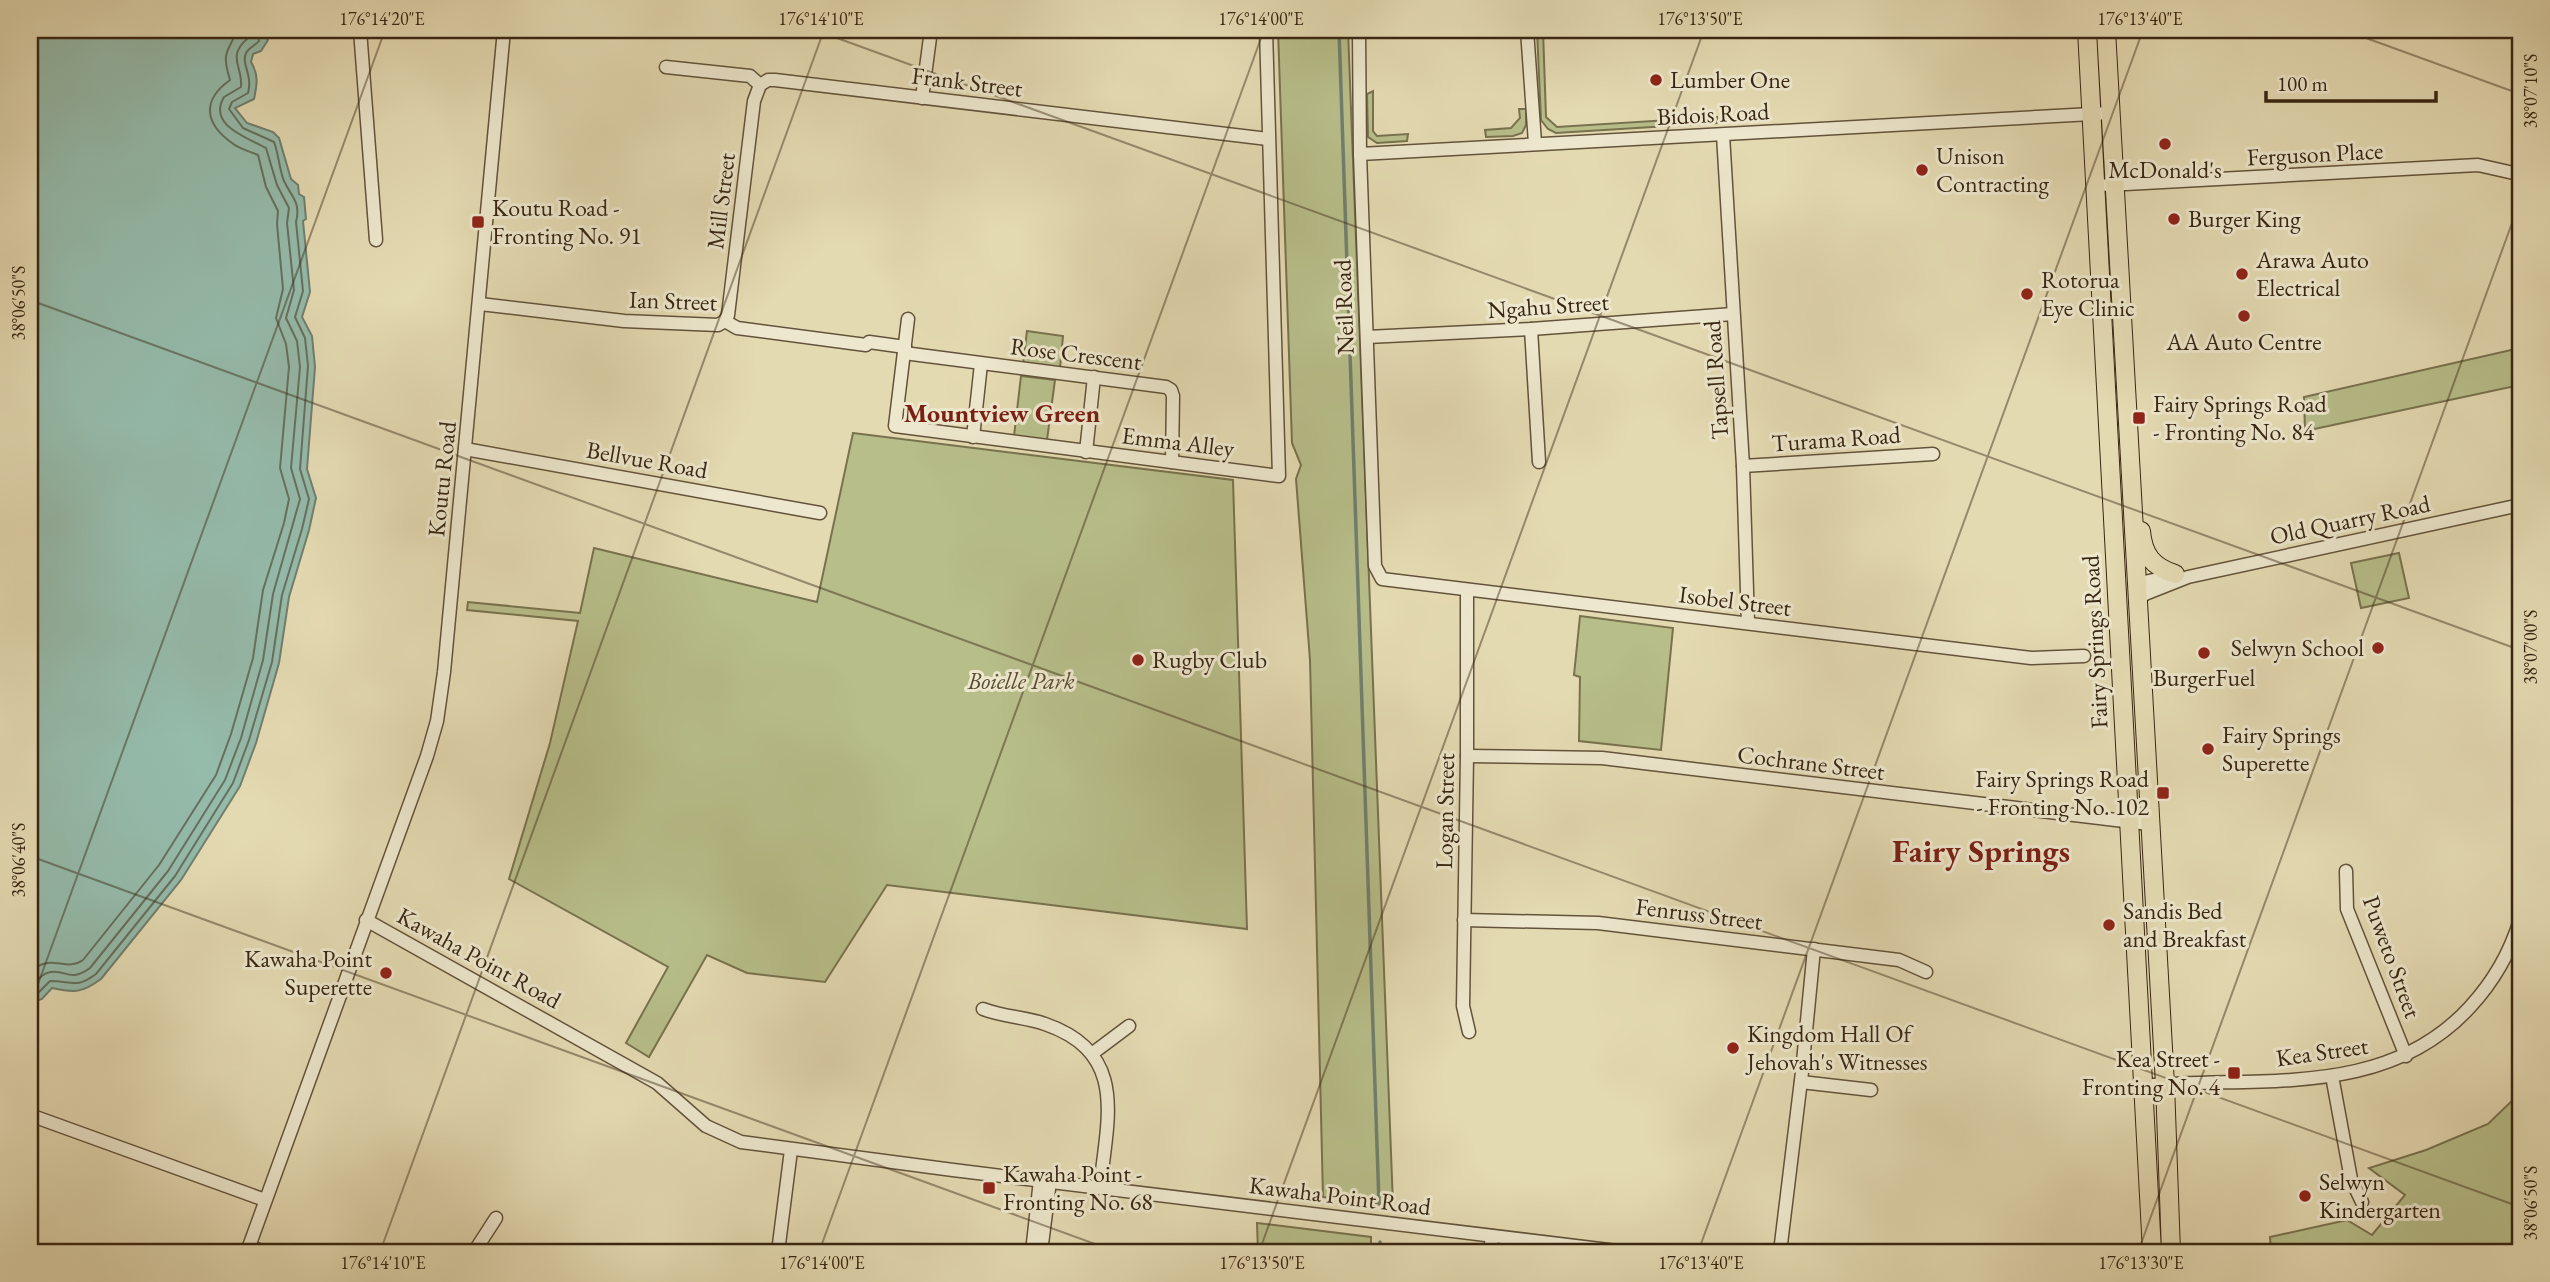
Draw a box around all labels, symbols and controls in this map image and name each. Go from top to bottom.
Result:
text: 176°14'20"E [339,7,425,30]
text: 176°14'10"E [778,7,864,30]
text: 176°14'00"E [1218,7,1304,30]
text: 176°13'50"E [1657,7,1743,30]
text: 176°13'40"E [2097,7,2183,30]
text: 38°07'10"S [2519,54,2542,128]
street label: Frank Street [910,59,1025,104]
scale bar [2266,60,2436,104]
place label: Lumber One [1670,64,1790,95]
text: 100 m [2277,70,2328,97]
marker: Lumber One [1648,72,1664,88]
street label: Bidois Road [1656,95,1771,132]
street label: Ferguson Place [2246,134,2384,173]
marker: McDonald's [2157,136,2173,152]
place label: Unison Contracting [1936,140,2050,199]
street label: Mill Street [699,151,742,251]
place label: McDonald's [2108,154,2222,185]
marker: Unison Contracting [1914,162,1930,178]
place label: Koutu Road - Fronting No. 91 [492,192,642,251]
place label: Burger King [2188,203,2301,234]
marker: Burger King [2166,211,2182,227]
marker: Koutu Road - Fronting No. 91 [470,214,486,230]
place label: Arawa Auto Electrical [2255,244,2369,303]
street label: Neil Road [1326,258,1361,355]
place label: Rotorua Eye Clinic [2041,264,2135,323]
text: 38°06'50"S [7,266,30,340]
marker: Arawa Auto Electrical [2234,266,2250,282]
street label: Ian Street [629,283,718,318]
street label: Ngahu Street [1486,286,1610,325]
marker: Rotorua Eye Clinic [2019,286,2035,302]
marker: AA Auto Centre [2236,308,2252,324]
street label: Tapsell Road [1696,319,1735,441]
place label: AA Auto Centre [2165,326,2322,357]
street label: Rose Crescent [1009,330,1144,377]
place label: Fairy Springs Road - Fronting No. 84 [2153,388,2328,447]
district label: Mountview Green [904,396,1100,430]
marker: Fairy Springs Road - Fronting No. 84 [2131,410,2147,426]
street label: Turama Road [1770,418,1903,458]
street label: Koutu Road [420,419,463,538]
street label: Emma Alley [1120,419,1237,464]
street label: Bellvue Road [584,434,711,486]
street label: Old Quarry Road [2267,487,2434,552]
street label: Fairy Springs Road [2074,554,2115,730]
street label: Isobel Street [1677,578,1793,623]
text: 38°07'00"S [2519,610,2542,684]
place label: Selwyn School [2231,632,2364,663]
marker: Selwyn School [2370,640,2386,656]
place label: Rugby Club [1152,644,1267,675]
marker: BurgerFuel [2196,645,2212,661]
marker: Rugby Club [1130,652,1146,668]
place label: BurgerFuel [2153,662,2256,693]
park label: Boielle Park [966,665,1075,696]
place label: Fairy Springs Superette [2222,719,2341,778]
street label: Cochrane Street [1736,738,1887,787]
marker: Fairy Springs Superette [2200,741,2216,757]
street label: Logan Street [1428,752,1461,869]
place label: Fairy Springs Road - Fronting No. 102 [1975,763,2150,822]
marker: Fairy Springs Road - Fronting No. 102 [2155,785,2171,801]
text: 38°06'40"S [7,823,30,897]
district label: Fairy Springs [1892,830,2070,872]
street label: Fenruss Street [1634,890,1765,937]
street label: Puweto Street [2356,891,2429,1023]
place label: Sandis Bed and Breakfast [2123,895,2247,954]
street label: Kawaha Point Road [392,900,567,1016]
marker: Sandis Bed and Breakfast [2101,917,2117,933]
place label: Kawaha Point Superette [244,943,372,1002]
marker: Kawaha Point Superette [378,965,394,981]
place label: Kingdom Hall Of Jehovah's Witnesses [1745,1018,1927,1077]
street label: Kea Street [2274,1030,2370,1073]
marker: Kingdom Hall Of Jehovah's Witnesses [1725,1040,1741,1056]
place label: Kea Street - Fronting No. 4 [2082,1043,2220,1102]
marker: Kea Street - Fronting No. 4 [2226,1065,2242,1081]
place label: Kawaha Point - Fronting No. 68 [1003,1158,1153,1217]
place label: Selwyn Kindergarten [2319,1166,2441,1225]
text: 38°06'50"S [2519,1166,2542,1240]
street label: Kawaha Point Road [1247,1169,1434,1222]
marker: Kawaha Point - Fronting No. 68 [981,1180,997,1196]
marker: Selwyn Kindergarten [2297,1188,2313,1204]
text: 176°14'10"E [340,1251,426,1274]
text: 176°14'00"E [779,1251,865,1274]
text: 176°13'50"E [1219,1251,1305,1274]
text: 176°13'40"E [1658,1251,1744,1274]
text: 176°13'30"E [2098,1251,2184,1274]

